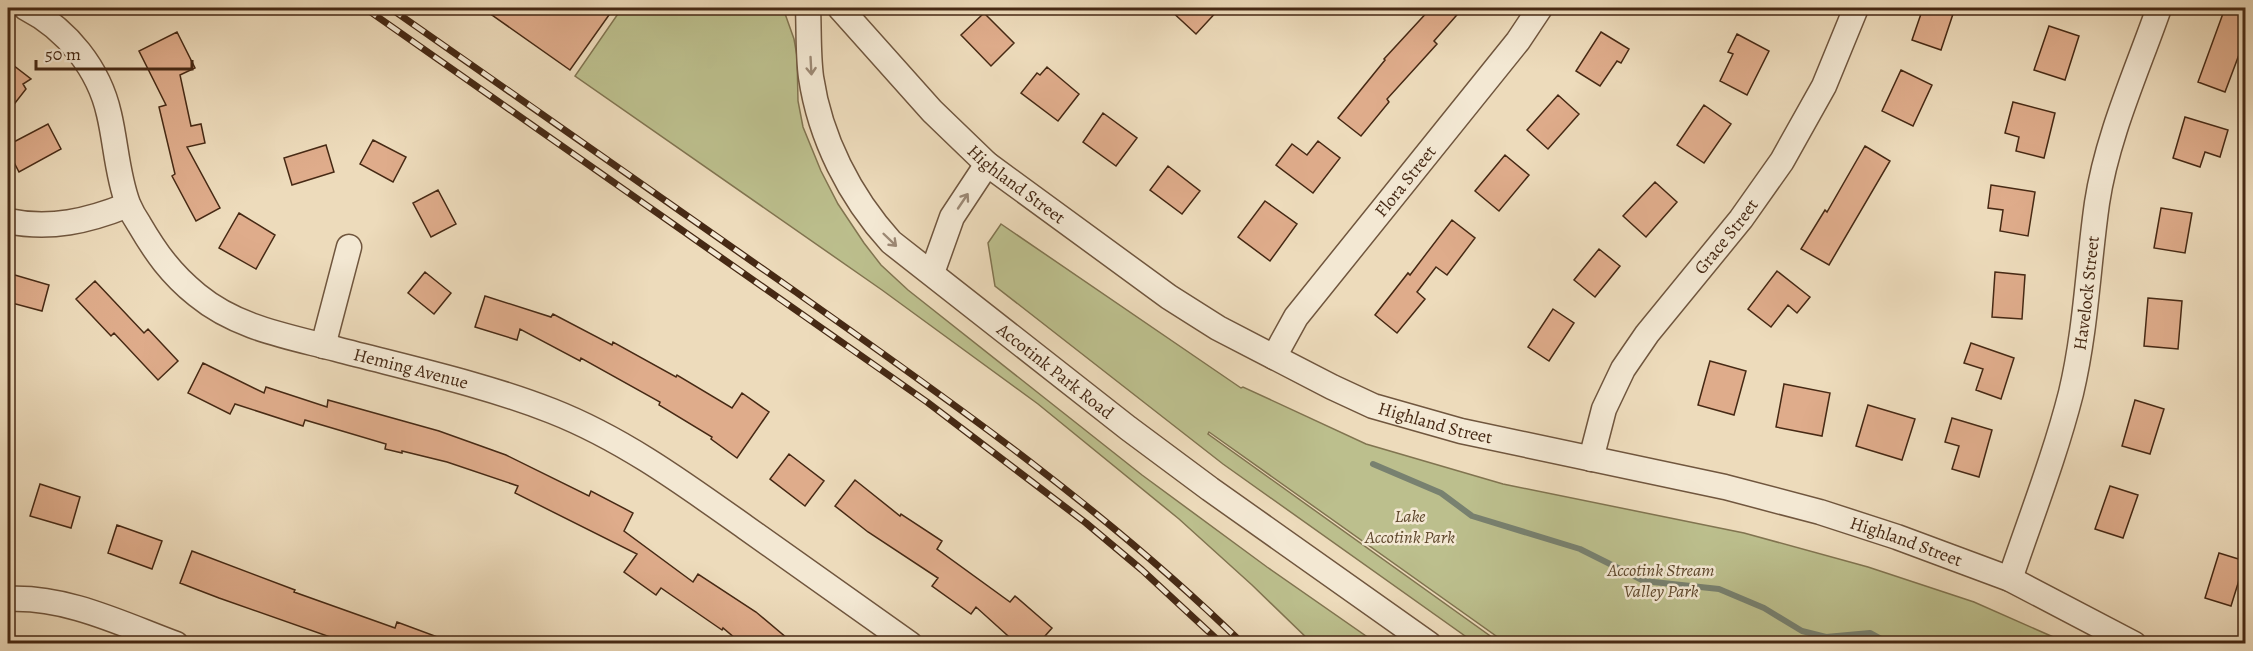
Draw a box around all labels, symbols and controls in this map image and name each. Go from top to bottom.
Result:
scale bar [36,33,192,71]
text: 50 m [45,42,81,66]
one-way arrow [805,55,816,75]
street label: Highland Street [962,139,1070,229]
street label: Flora Street [1369,140,1441,222]
one-way arrow [957,193,969,210]
street label: Grace Street [1689,194,1764,279]
one-way arrow [883,233,898,247]
street label: Havelock Street [2068,235,2105,352]
street label: Accotink Park Road [991,317,1119,425]
street label: Heming Avenue [351,342,471,395]
street label: Highland Street [1375,396,1495,449]
park label: Lake Accotink Park [1364,504,1455,549]
street label: Highland Street [1847,511,1966,572]
park label: Accotink Stream Valley Park [1606,558,1715,603]

